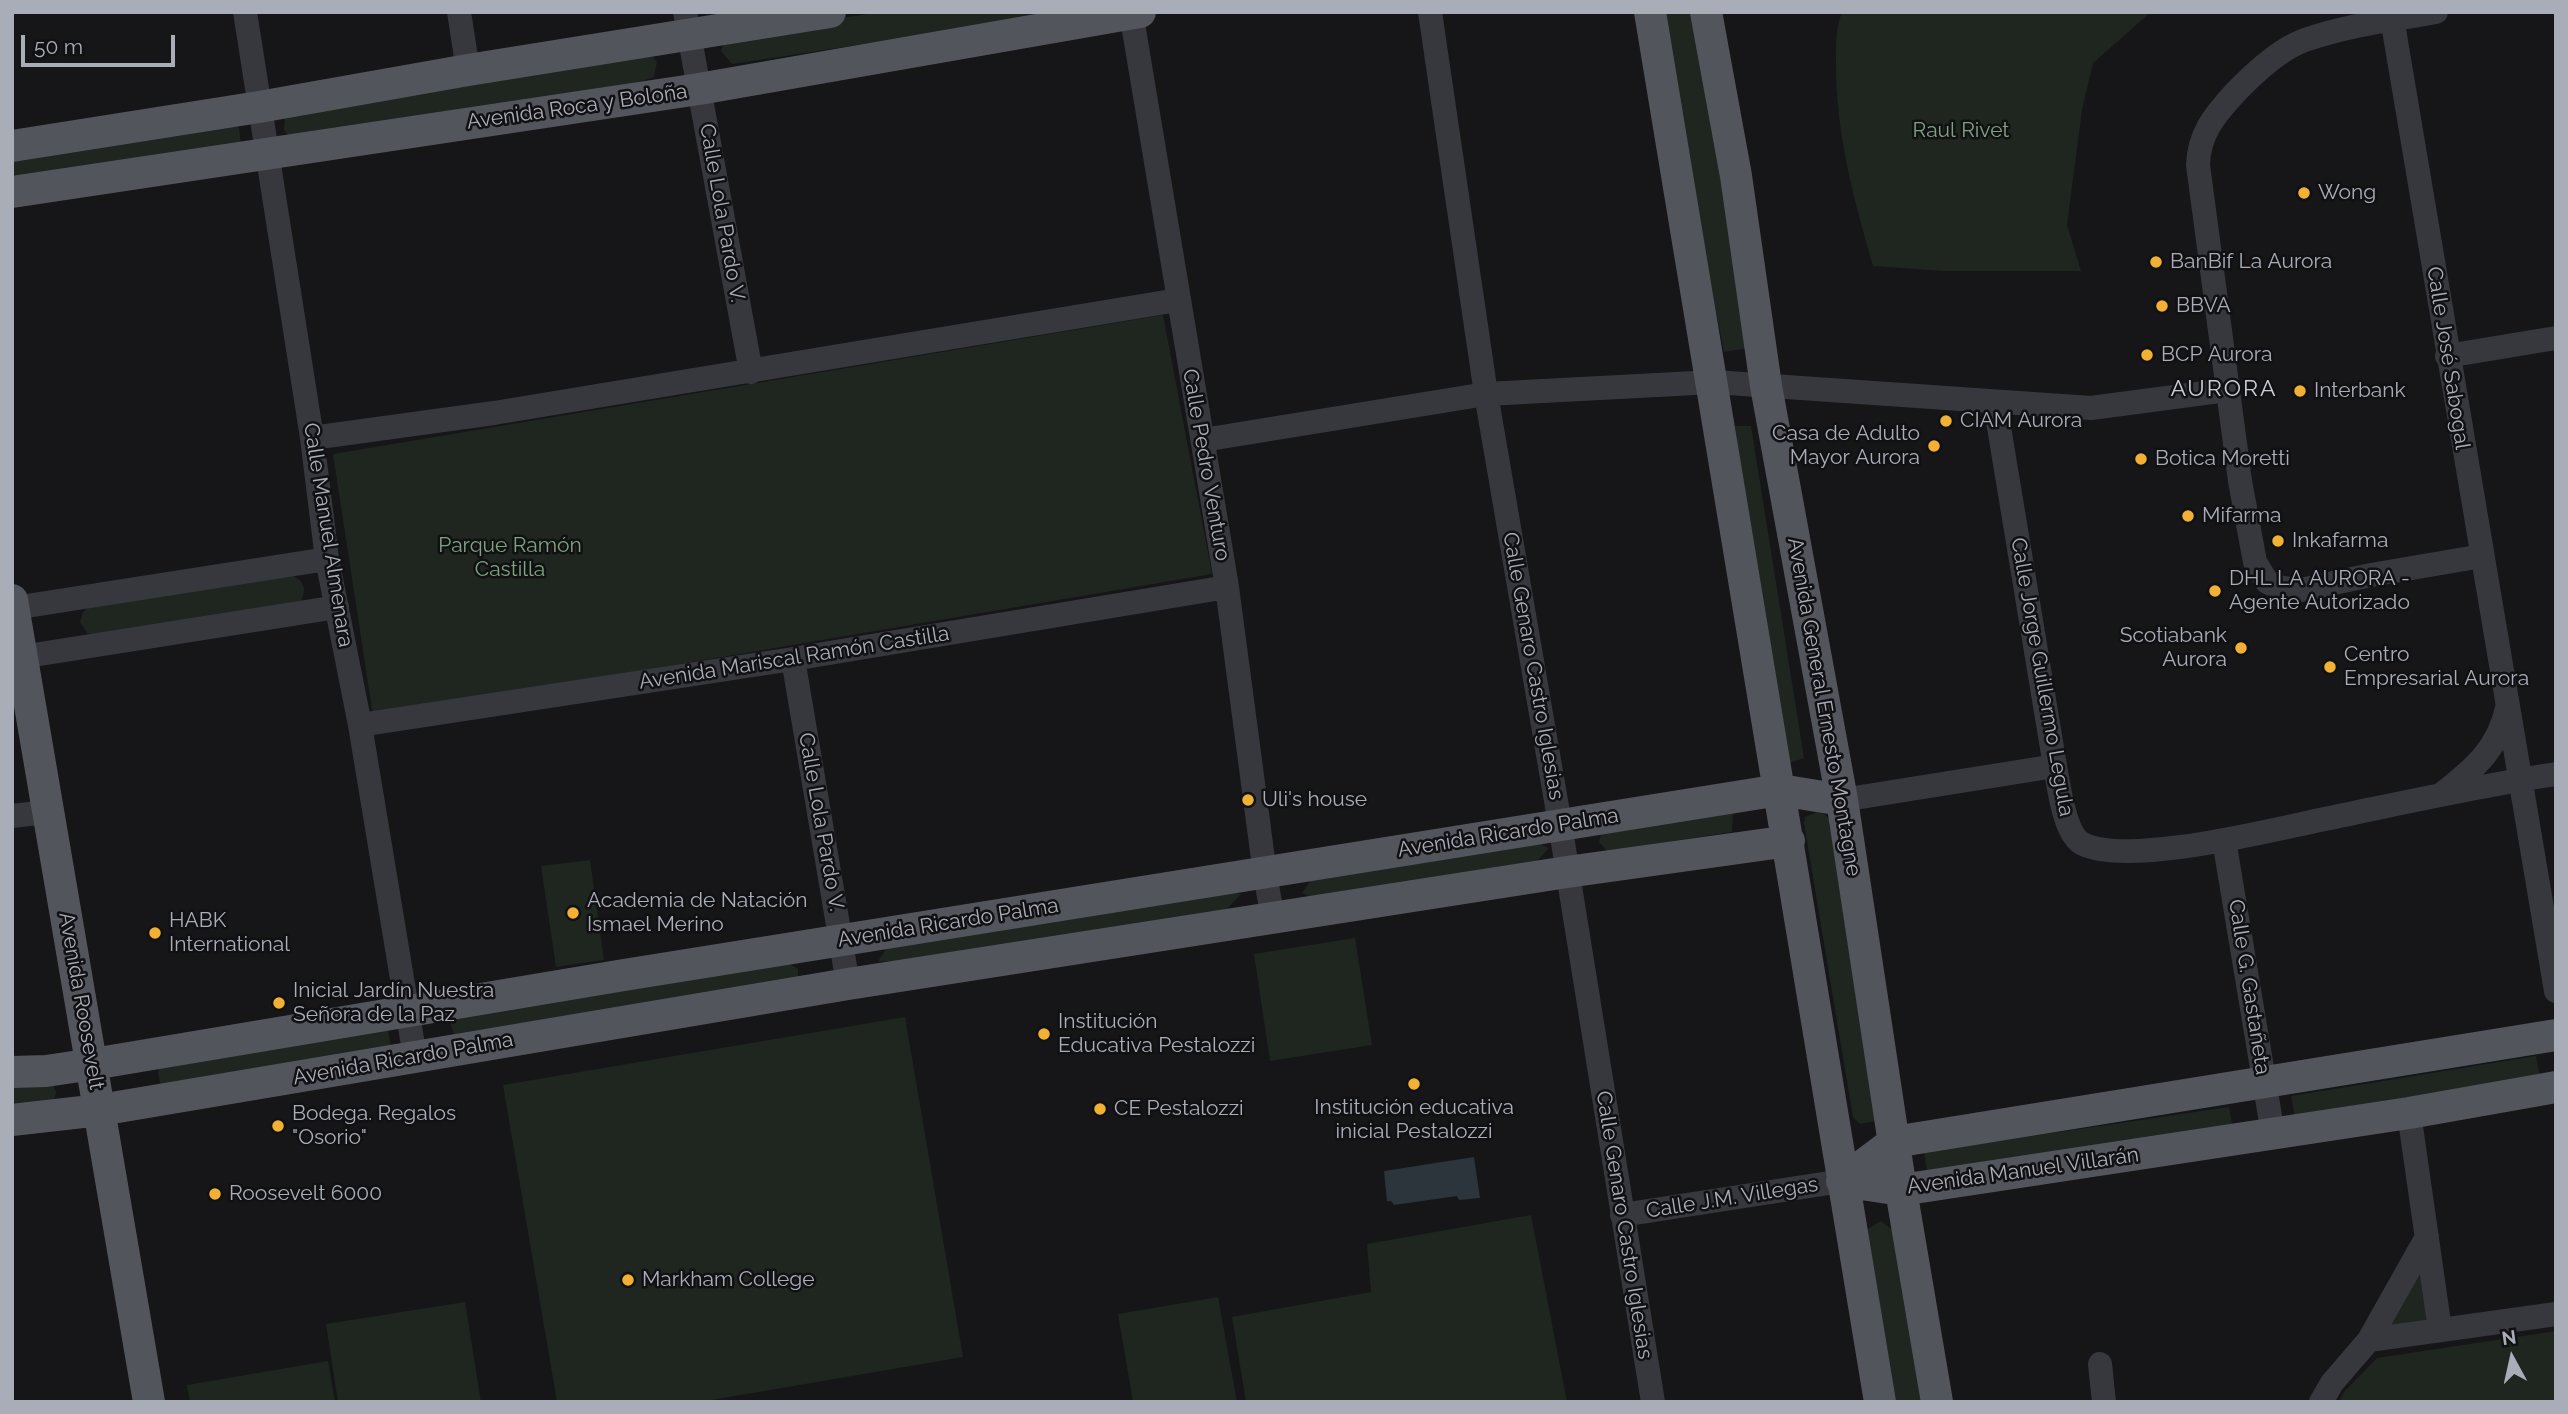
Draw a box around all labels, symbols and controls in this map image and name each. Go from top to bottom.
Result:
scale bar [24,21,178,65]
text: 50 m [34,34,83,59]
street label: Avenida Roca y Boloña [465,79,689,135]
park label: Raul Rivet [1913,118,2009,144]
street label: Calle Lola Pardo V. [694,122,750,304]
place label: Wong [2318,180,2376,206]
marker: Wong [2296,185,2312,201]
place label: BanBif La Aurora [2170,249,2332,275]
marker: BanBif La Aurora [2148,254,2164,270]
street label: Calle José Sabogal [2421,265,2475,451]
place label: BBVA [2176,293,2231,319]
marker: BBVA [2154,298,2170,314]
place label: BCP Aurora [2161,342,2273,368]
marker: BCP Aurora [2139,347,2155,363]
street label: Calle Pedro Venturo [1177,367,1235,563]
district label: AURORA [2171,375,2277,403]
place label: Interbank [2314,378,2406,404]
marker: Interbank [2292,383,2308,399]
place label: CIAM Aurora [1960,408,2082,434]
marker: CIAM Aurora [1938,413,1954,429]
street label: Calle Manuel Almenara [298,421,358,649]
place label: Casa de Adulto Mayor Aurora [1772,421,1920,471]
marker: Casa de Adulto Mayor Aurora [1926,438,1942,454]
place label: Botica Moretti [2155,446,2290,472]
marker: Botica Moretti [2133,451,2149,467]
place label: Mifarma [2202,503,2281,529]
marker: Mifarma [2180,508,2196,524]
place label: Inkafarma [2292,528,2388,554]
street label: Calle Genaro Castro Iglesias [1497,530,1569,802]
park label: Parque Ramón Castilla [438,533,582,583]
marker: Inkafarma [2270,533,2286,549]
street label: Avenida General Ernesto Montagne [1782,536,1866,878]
street label: Calle Jorge Guillermo Legula [2005,536,2079,818]
place label: DHL LA AURORA - Agente Autorizado [2229,566,2410,616]
marker: DHL LA AURORA - Agente Autorizado [2207,583,2223,599]
street label: Avenida Mariscal Ramón Castilla [637,621,951,695]
place label: Scotiabank Aurora [2120,623,2227,673]
marker: Scotiabank Aurora [2233,640,2249,656]
place label: Centro Empresarial Aurora [2344,642,2529,692]
marker: Centro Empresarial Aurora [2322,659,2338,675]
street label: Calle Lola Pardo V. [793,731,849,913]
place label: Uli's house [1262,787,1367,813]
marker: Uli's house [1240,792,1256,808]
street label: Avenida Ricardo Palma [1396,803,1620,863]
place label: Academia de Natación Ismael Merino [587,888,807,938]
street label: Avenida Ricardo Palma [836,893,1060,953]
street label: Calle G. Gastañeta [2223,897,2275,1077]
marker: Academia de Natación Ismael Merino [565,905,581,921]
place label: HABK International [169,908,290,958]
street label: Avenida Roosevelt [53,910,109,1092]
marker: HABK International [147,925,163,941]
place label: Inicial Jardín Nuestra Señora de la Paz [293,978,494,1028]
marker: Inicial Jardín Nuestra Señora de la Paz [271,995,287,1011]
place label: Institución Educativa Pestalozzi [1058,1009,1255,1059]
marker: Institución Educativa Pestalozzi [1036,1026,1052,1042]
street label: Avenida Ricardo Palma [291,1027,515,1091]
marker: Institución educativa inicial Pestalozzi [1406,1076,1422,1092]
street label: Calle Genaro Castro Iglesias [1590,1089,1658,1361]
place label: Institución educativa inicial Pestalozzi [1314,1095,1514,1145]
place label: CE Pestalozzi [1114,1096,1244,1122]
place label: Bodega. Regalos "Osorio" [292,1101,456,1151]
marker: CE Pestalozzi [1092,1101,1108,1117]
marker: Bodega. Regalos "Osorio" [270,1118,286,1134]
street label: Avenida Manuel Villarán [1905,1142,2141,1200]
street label: Calle J.M. Villegas [1644,1172,1820,1224]
place label: Roosevelt 6000 [229,1181,382,1207]
marker: Roosevelt 6000 [207,1186,223,1202]
place label: Markham College [642,1267,815,1293]
marker: Markham College [620,1272,636,1288]
north arrow [2477,1323,2547,1393]
text: N [2500,1325,2518,1349]

